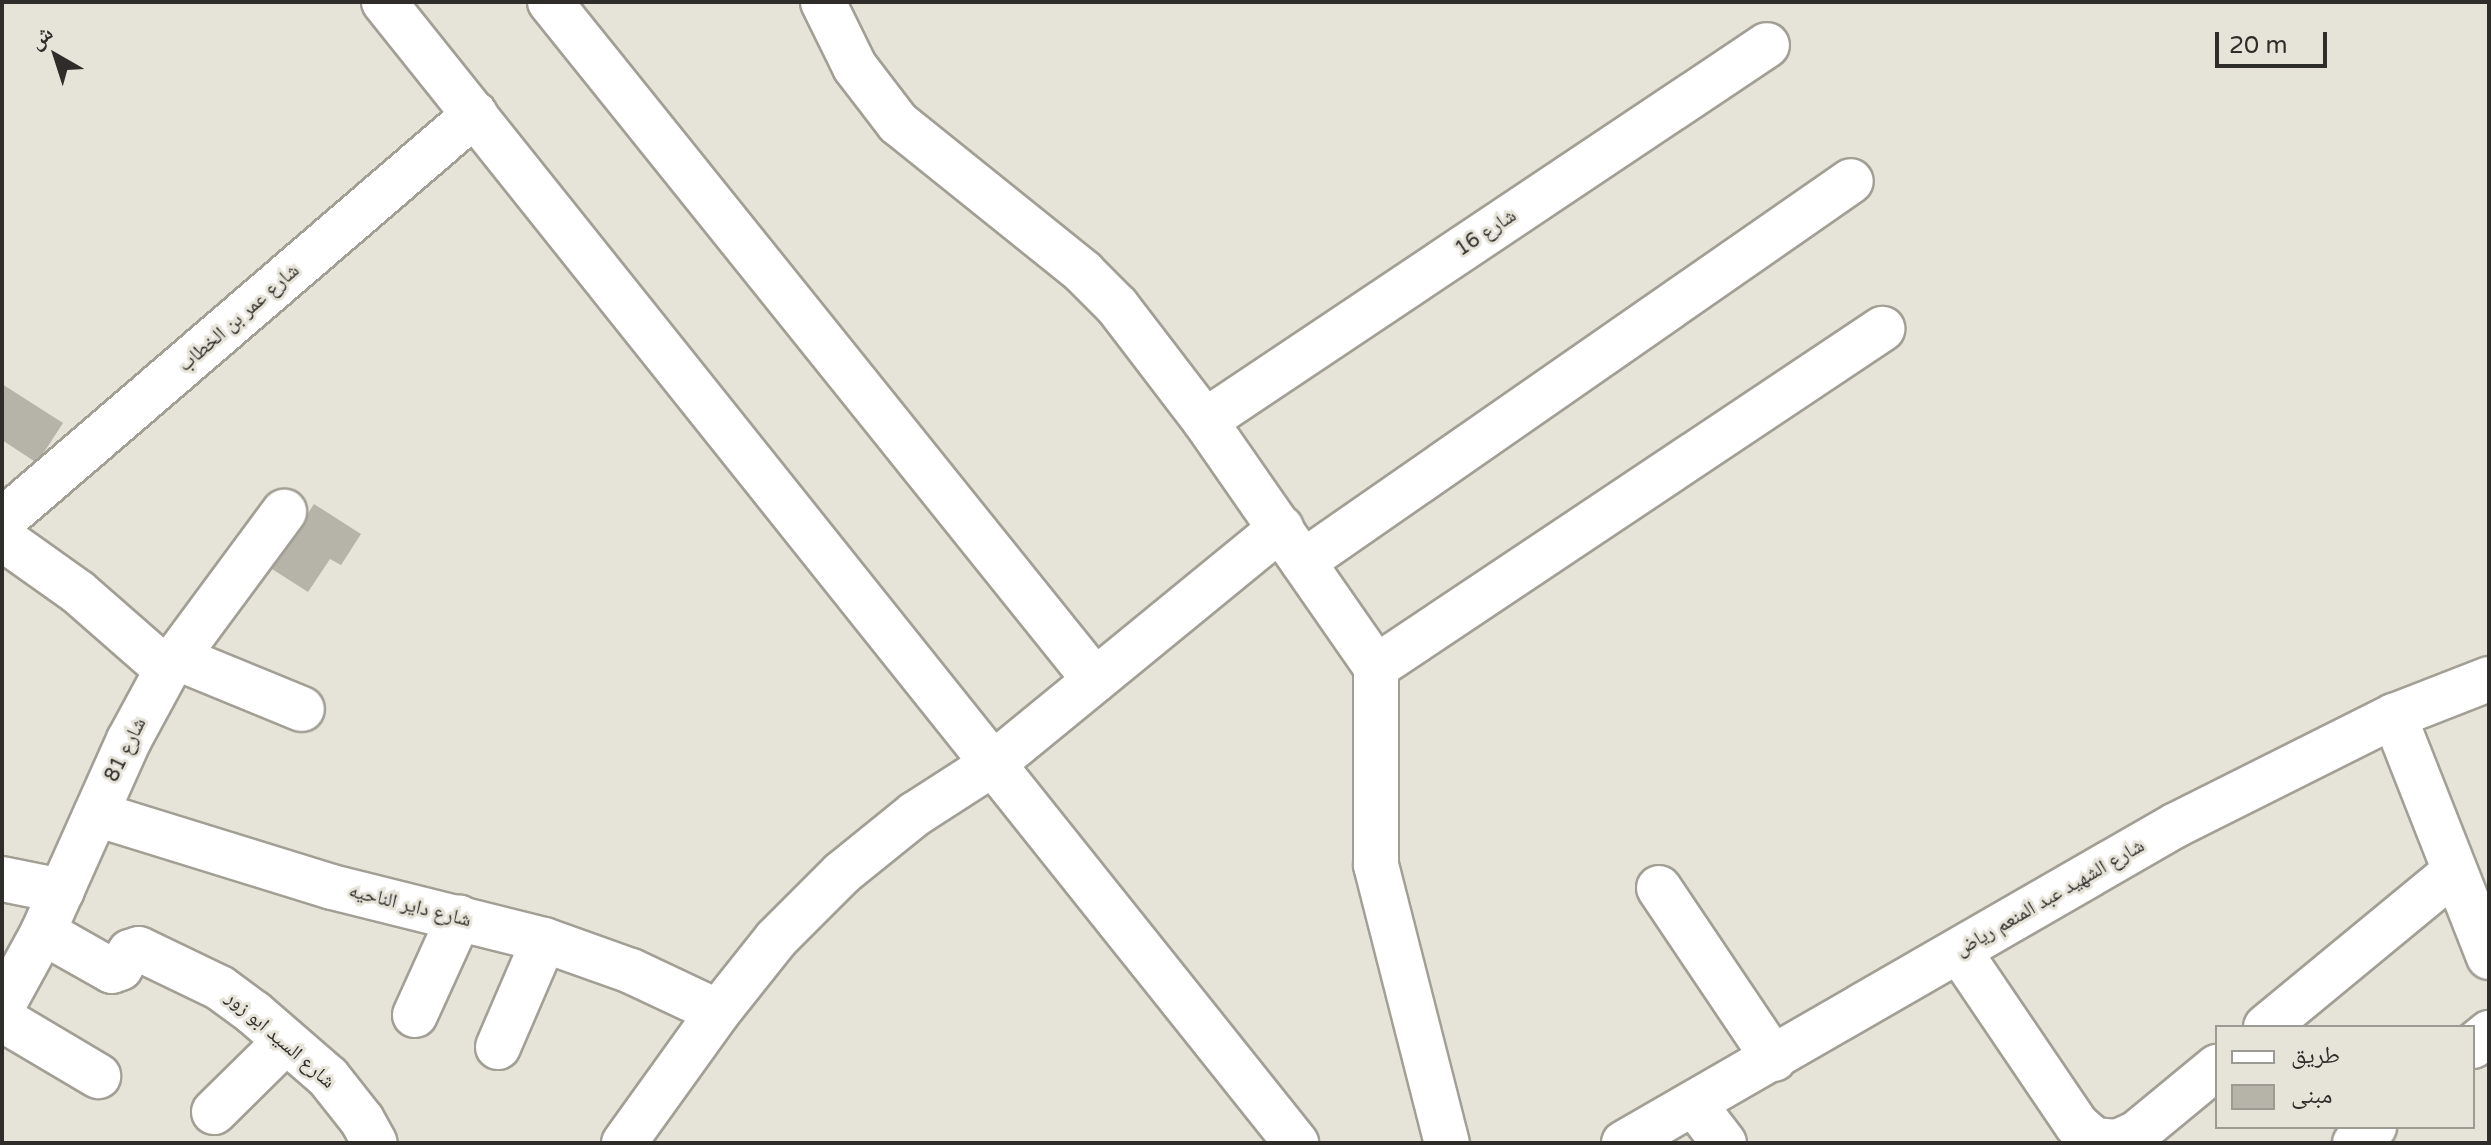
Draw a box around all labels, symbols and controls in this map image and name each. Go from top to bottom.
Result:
north arrow [16,16,96,96]
scale bar [2219,16,2331,66]
text: ش [24,20,58,55]
text: 20 m [2229,31,2287,60]
street label: شارع 16 [1451,204,1521,262]
street label: شارع عمر بن الخطاب [174,259,304,377]
street label: شارع 81 [100,714,152,786]
street label: شارع الشهيد عبد المنعم رياض [1951,834,2149,962]
street label: شارع داير الناحيه [346,879,474,933]
street label: شارع السيد ابو زور [220,986,340,1094]
legend [2215,1025,2475,1129]
text: طريق [2291,1041,2340,1070]
text: مبنى [2291,1081,2332,1110]

